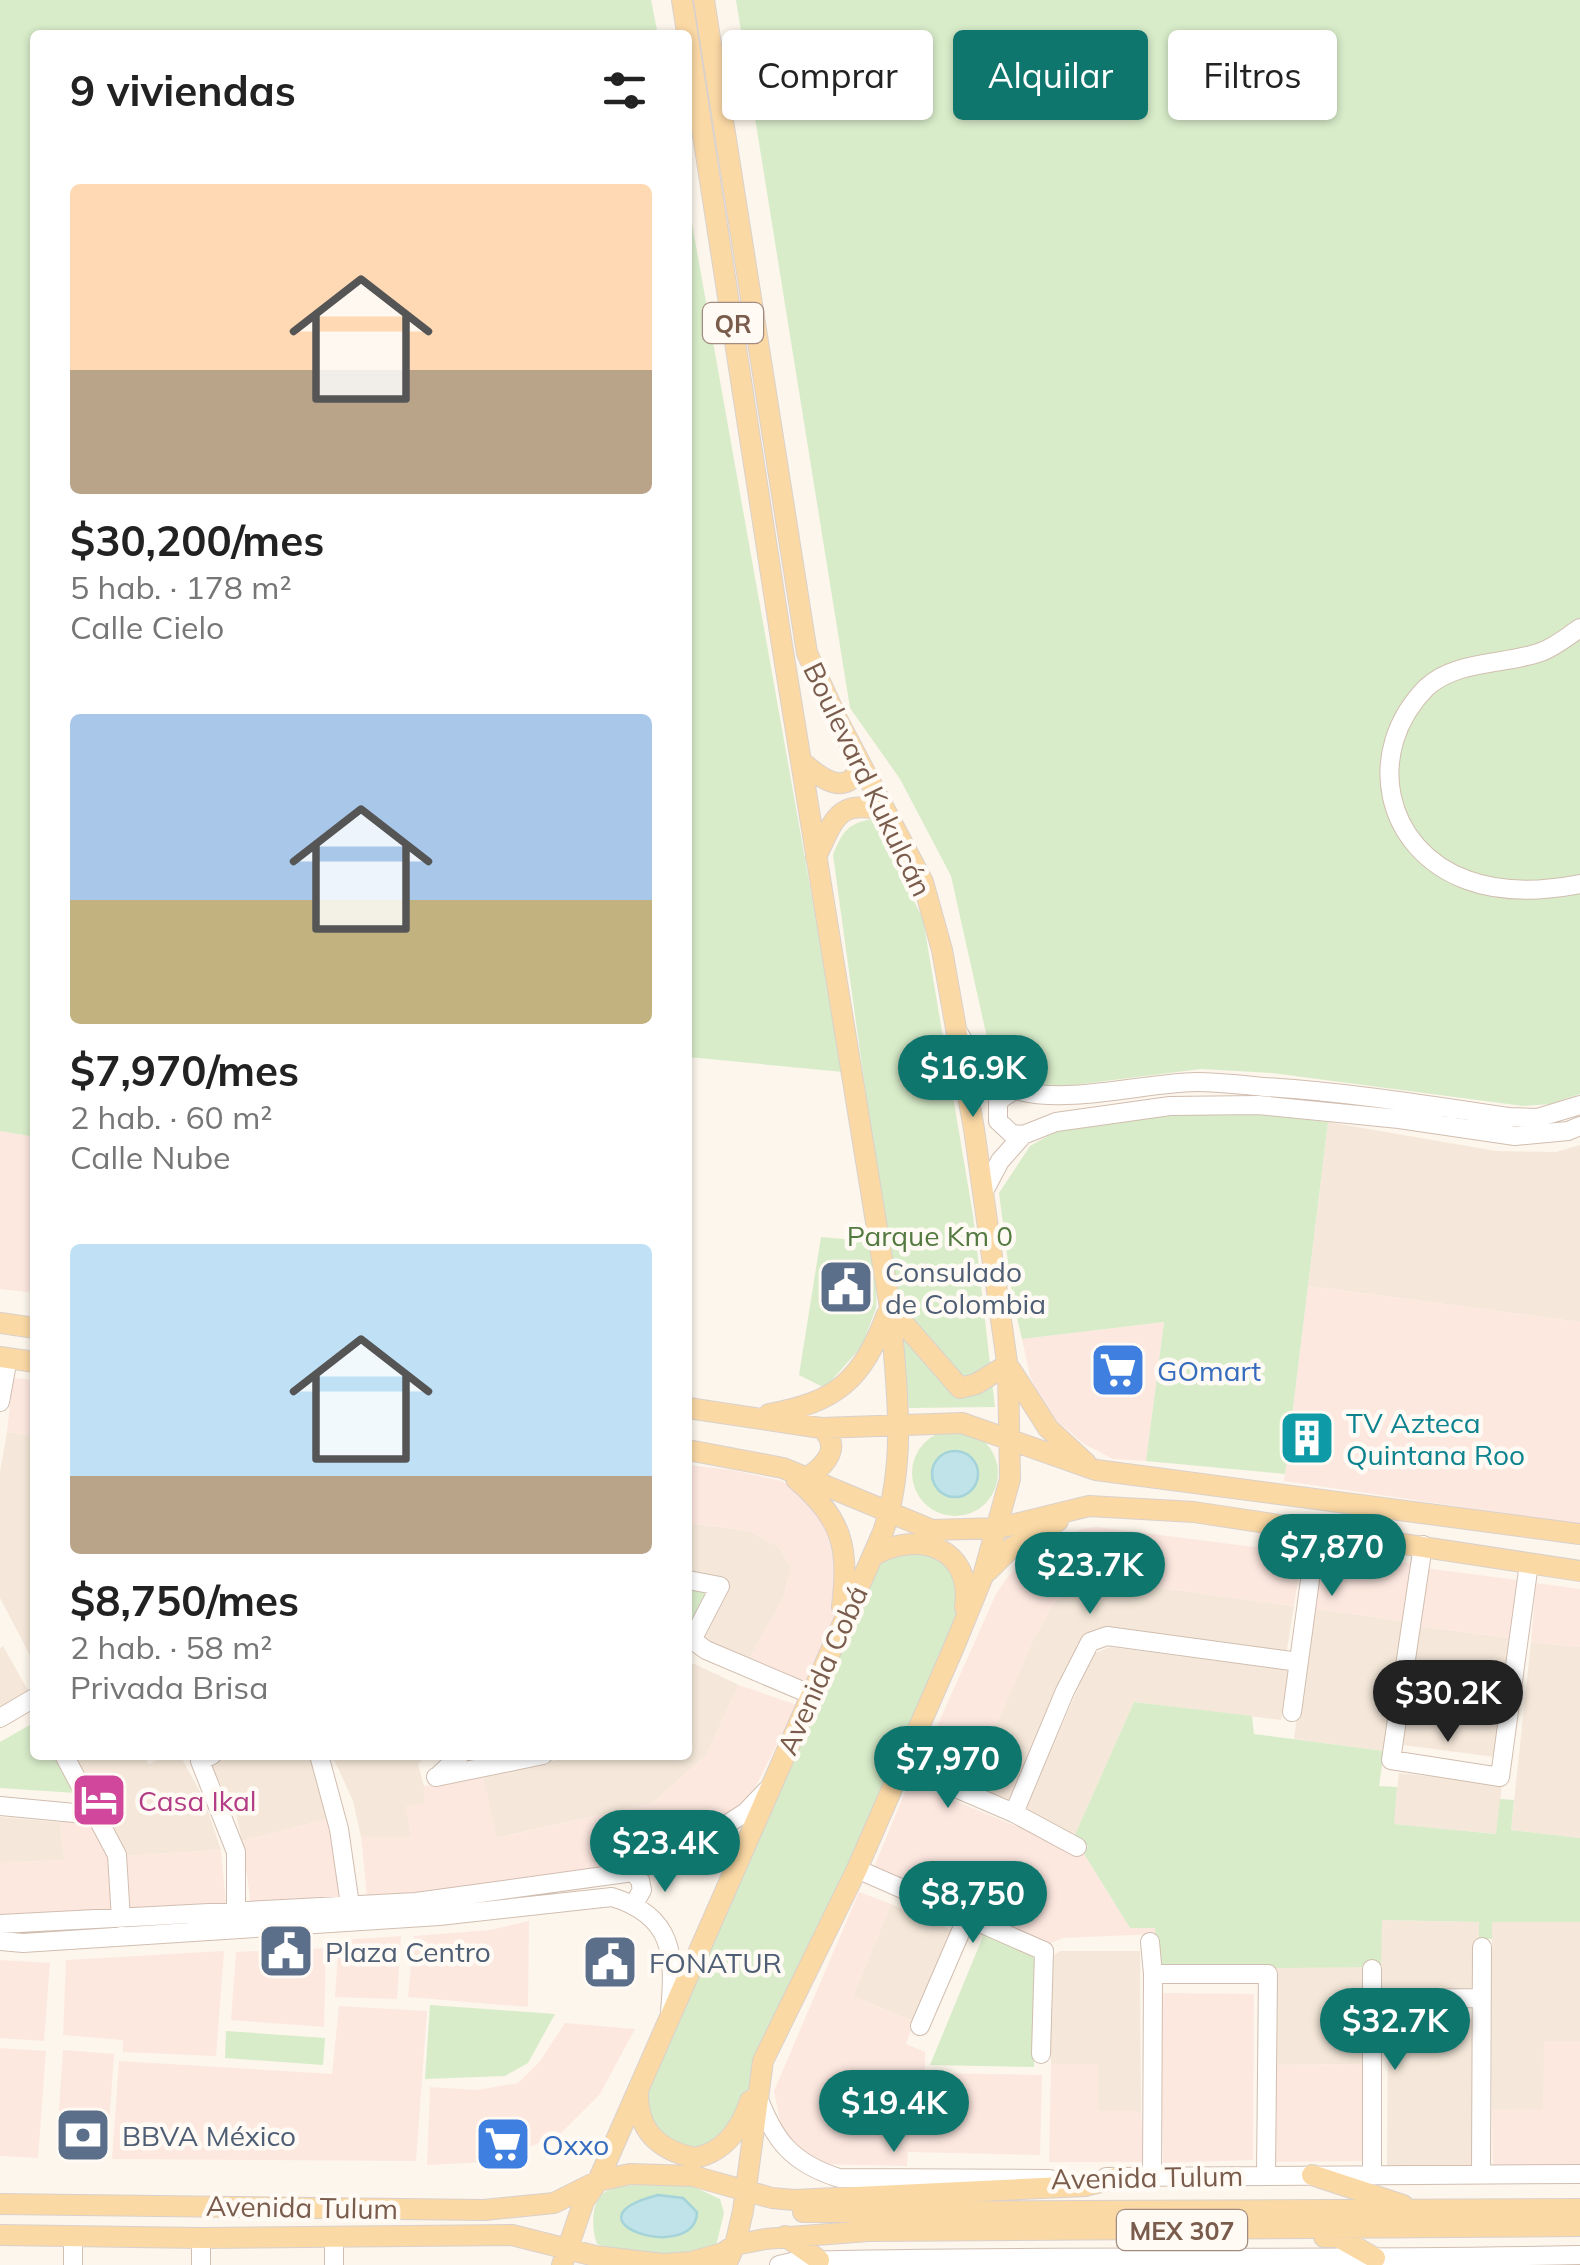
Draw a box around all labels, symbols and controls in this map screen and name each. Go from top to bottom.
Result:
chip: Comprar [722,30,933,120]
chip: Alquilar [953,30,1148,120]
chip: Filtros [1168,30,1337,120]
icon: filters [597,63,652,118]
text: 9 viviendas [70,64,296,117]
icon: home [271,249,451,429]
road number: QR [703,303,763,343]
text: $30,200/mes [70,514,324,567]
text: 5 hab. · 178 m² [70,567,292,607]
text: Calle Cielo [70,607,224,647]
street label: Boulevard Kukulcán [796,656,940,902]
icon: home [271,779,451,959]
pin: $16.9K [892,1035,1054,1120]
text: $7,970/mes [70,1044,299,1097]
text: $16.9K [920,1047,1026,1087]
text: 2 hab. · 60 m² [70,1097,272,1137]
text: Calle Nube [70,1137,231,1177]
park label: Parque Km 0 [847,1218,1013,1253]
place label: Consulado de Colombia [885,1254,1046,1321]
public building icon: Consulado de Colombia [816,1257,876,1317]
icon: home [271,1309,451,1489]
supermarket icon: GOmart [1088,1340,1148,1400]
place label: GOmart [1157,1353,1261,1388]
place label: TV Azteca Quintana Roo [1346,1405,1525,1472]
building icon: TV Azteca Quintana Roo [1277,1408,1337,1468]
pin: $7,870 [1251,1514,1413,1599]
text: $7,870 [1280,1526,1384,1566]
pin: $23.7K [1009,1532,1171,1617]
text: $23.7K [1037,1544,1143,1584]
text: $8,750/mes [70,1574,299,1627]
street label: Avenida Cobá [769,1580,875,1760]
text: 2 hab. · 58 m² [70,1627,272,1667]
pin: $30.2K [1367,1660,1529,1745]
text: Privada Brisa [70,1667,268,1707]
text: $30.2K [1395,1672,1501,1712]
pin: $7,970 [867,1726,1029,1811]
text: $7,970 [896,1738,1000,1778]
hotel icon: Casa Ikal [69,1770,129,1830]
place label: Casa Ikal [138,1783,257,1818]
pin: $23.4K [584,1810,746,1895]
text: $23.4K [612,1822,718,1862]
pin: $8,750 [892,1861,1054,1946]
text: $8,750 [921,1873,1025,1913]
public building icon: Plaza Centro [256,1921,316,1981]
public building icon: FONATUR [580,1932,640,1992]
place label: Plaza Centro [325,1934,491,1969]
place label: FONATUR [649,1945,782,1980]
pin: $32.7K [1314,1988,1476,2073]
text: $32.7K [1342,2000,1448,2040]
pin: $19.4K [813,2070,975,2155]
text: $19.4K [841,2082,947,2122]
bank icon: BBVA México [53,2105,113,2165]
supermarket icon: Oxxo [473,2114,533,2174]
place label: BBVA México [122,2118,296,2153]
place label: Oxxo [542,2127,609,2162]
street label: Avenida Tulum [1051,2158,1243,2196]
street label: Avenida Tulum [206,2188,398,2226]
road number: MEX 307 [1117,2210,1247,2250]

